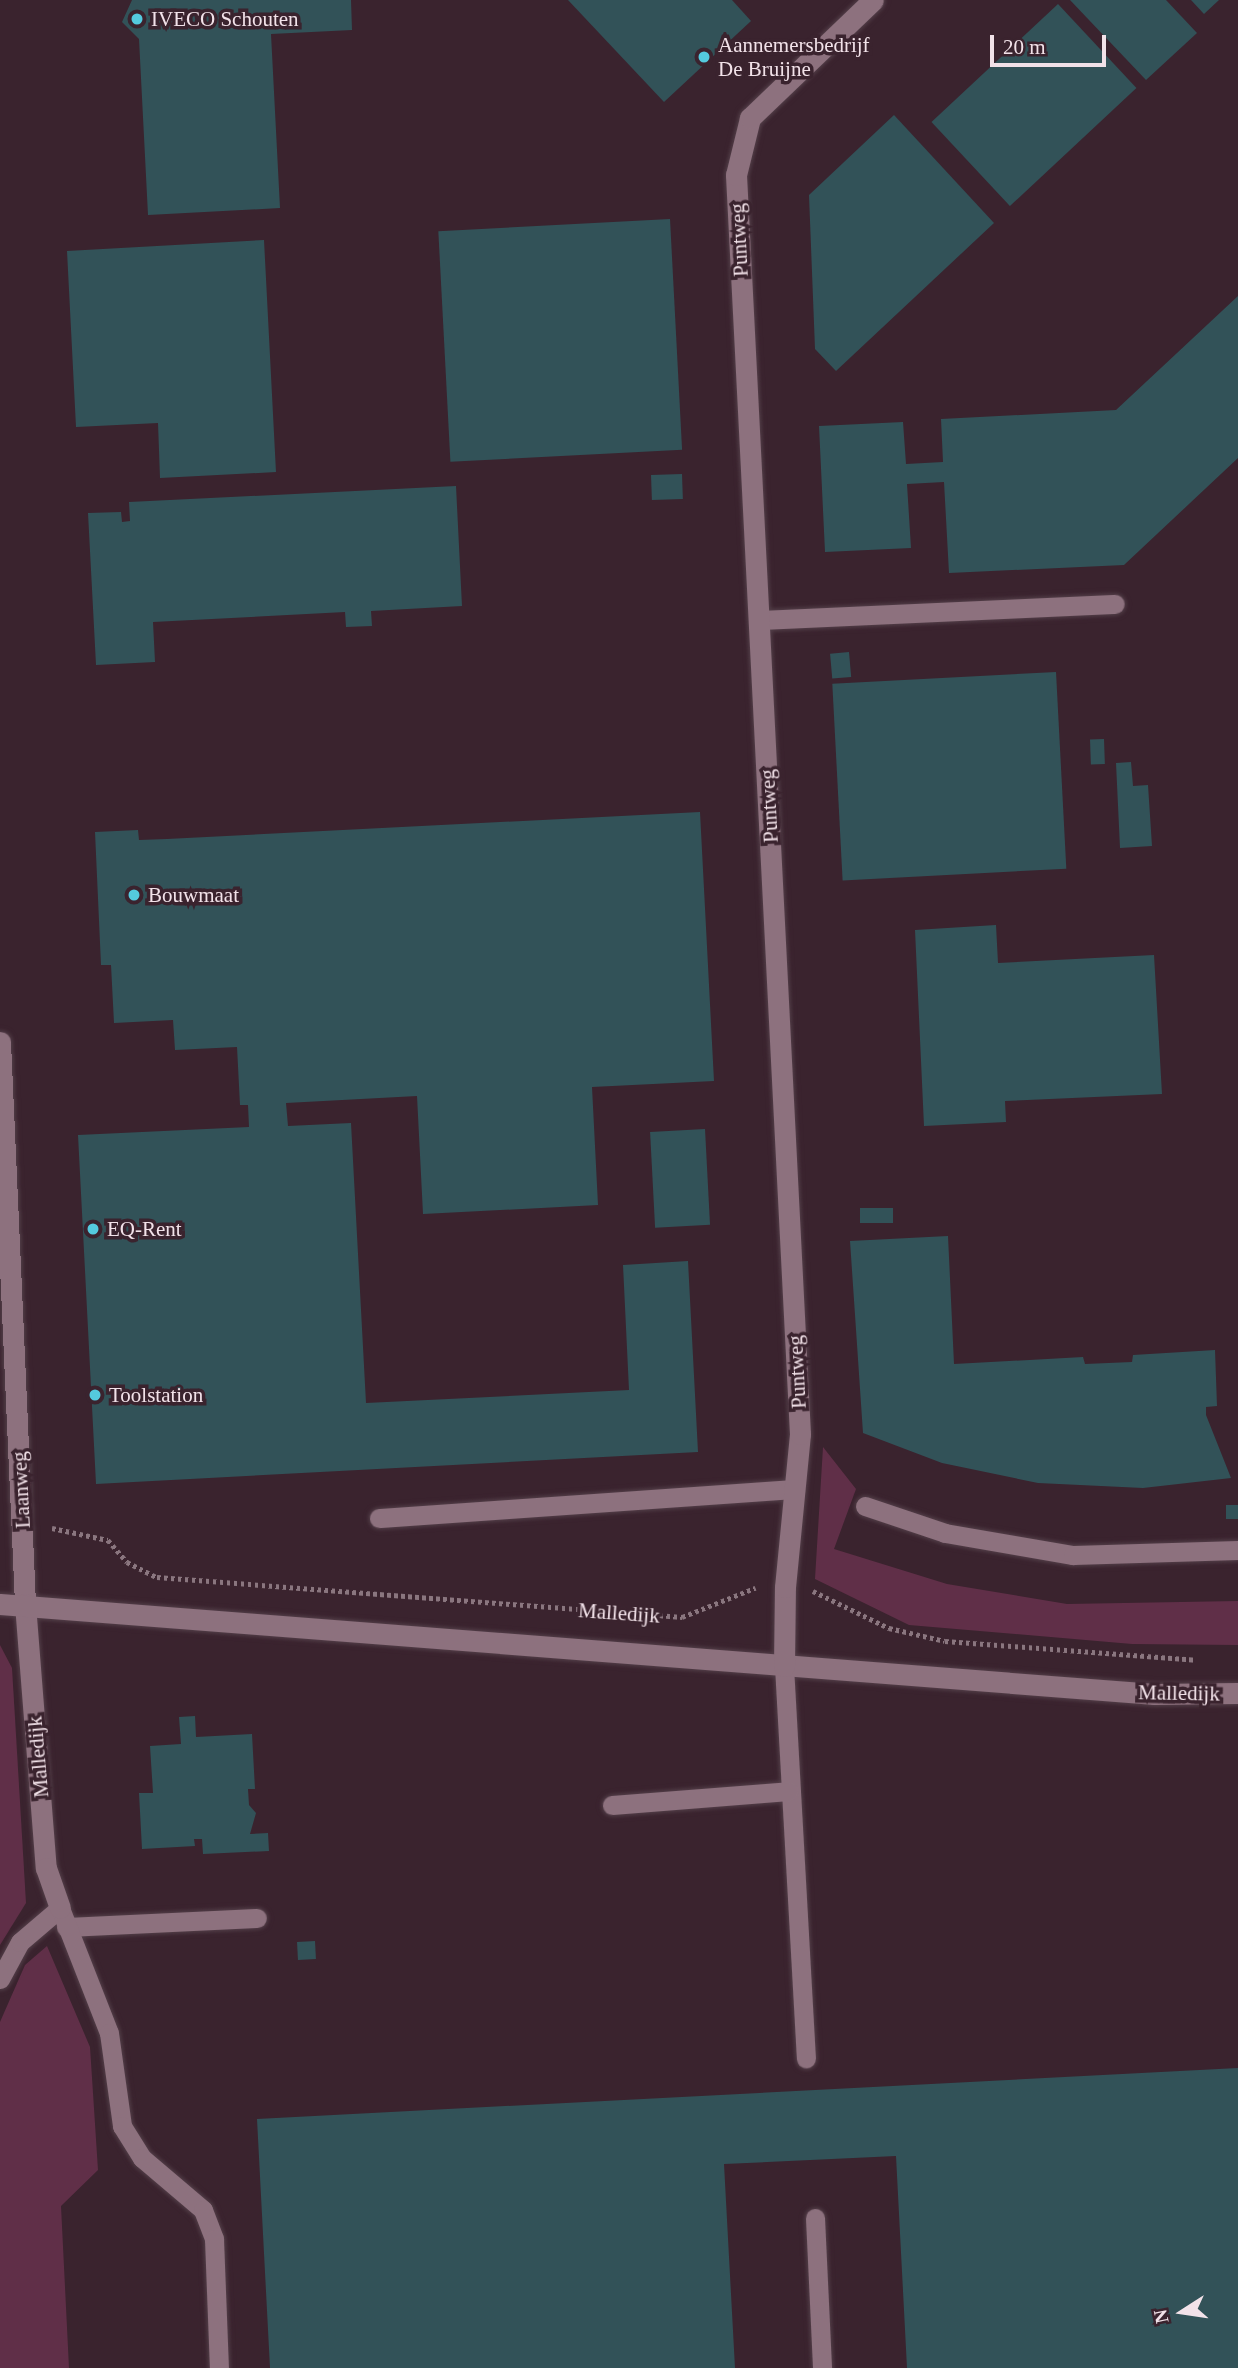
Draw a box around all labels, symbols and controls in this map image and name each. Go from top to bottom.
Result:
place label: IVECO Schouten [151,6,299,32]
marker: IVECO Schouten [129,11,145,27]
scale bar [993,21,1108,65]
place label: Aannemersbedrijf De Bruijne [718,32,870,82]
text: 20 m [1003,35,1046,59]
marker: Aannemersbedrijf De Bruijne [696,49,712,65]
street label: Puntweg [724,203,754,277]
street label: Puntweg [754,769,784,843]
place label: Bouwmaat [148,882,239,908]
marker: Bouwmaat [126,887,142,903]
place label: EQ-Rent [107,1216,182,1242]
marker: EQ-Rent [85,1221,101,1237]
street label: Puntweg [782,1335,812,1409]
place label: Toolstation [109,1382,203,1408]
marker: Toolstation [87,1387,103,1403]
street label: Laanweg [6,1451,36,1529]
street label: Malledijk [577,1598,661,1628]
street label: Malledijk [1138,1680,1220,1706]
street label: Malledijk [22,1715,54,1799]
north arrow [1147,2277,1217,2347]
text: N [1149,2308,1173,2325]

